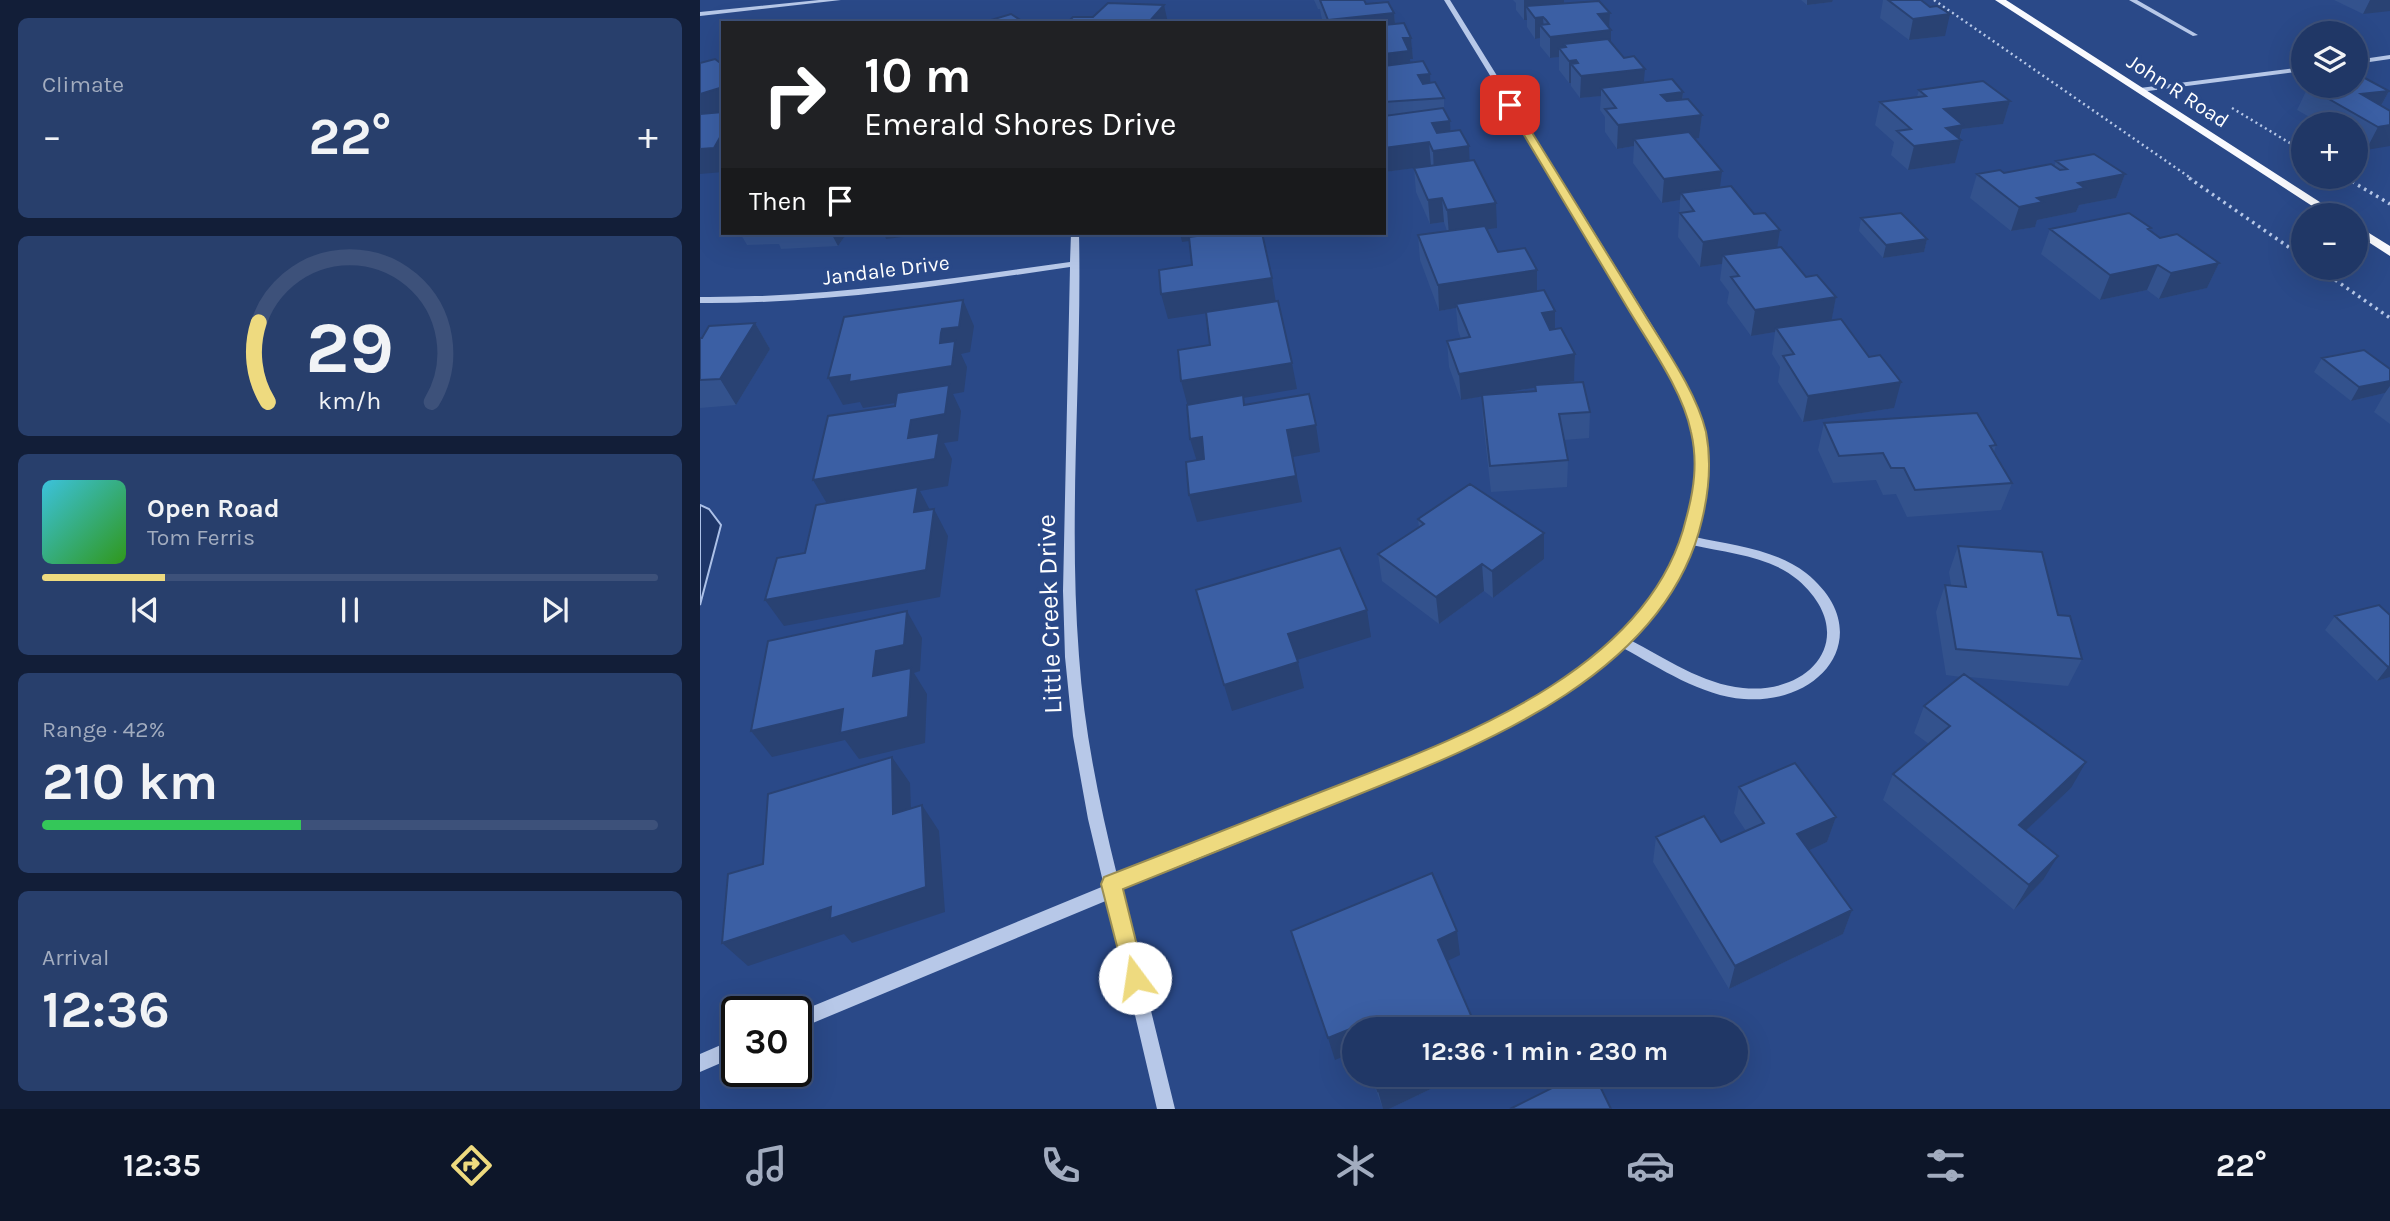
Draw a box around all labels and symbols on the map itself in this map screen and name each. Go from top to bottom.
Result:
street label: John R Road [2123,49,2233,133]
pin [1480,75,1540,135]
street label: Jandale Drive [821,250,951,290]
street label: Little Creek Drive [1031,514,1068,714]
position arrow [1098,941,1172,1015]
speed limit sign: 30 [721,996,812,1087]

